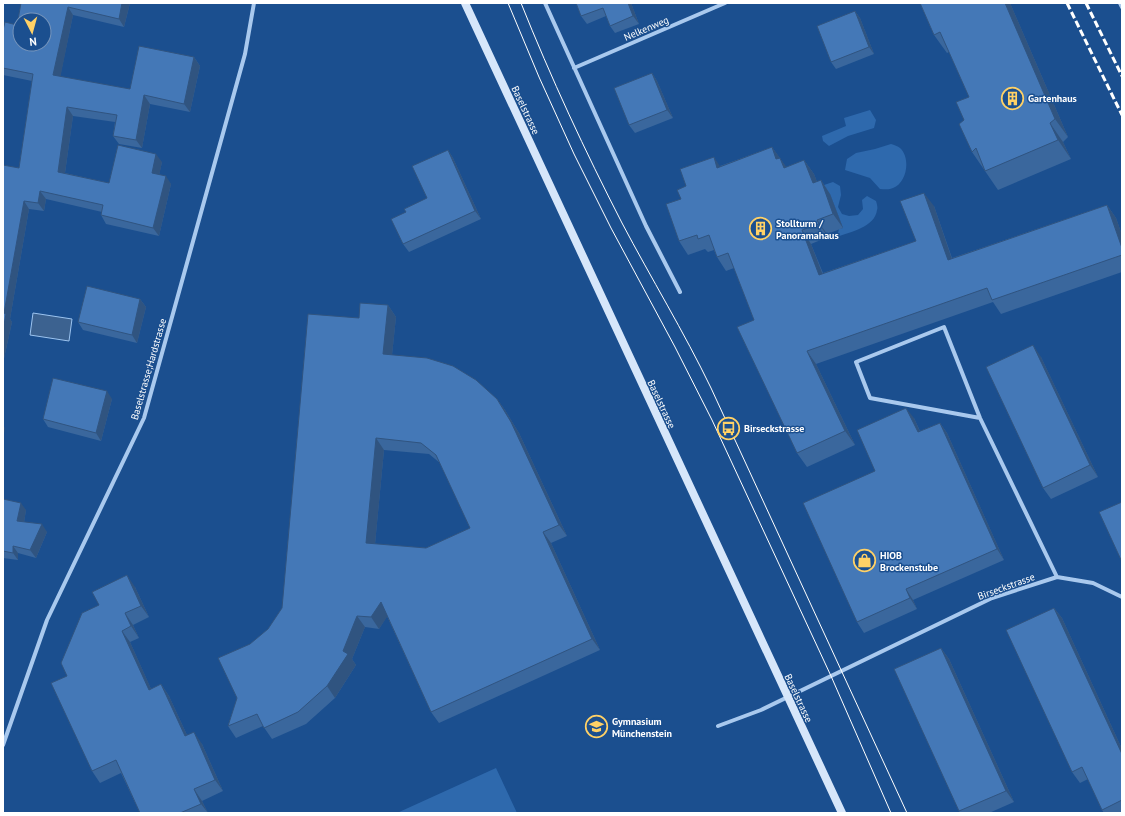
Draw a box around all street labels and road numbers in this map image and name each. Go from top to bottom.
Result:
street label: Nelkenweg [622,13,671,44]
street label: Baselstrasse [509,84,543,137]
street label: Baselstrasse;Hardstrasse [128,317,169,421]
street label: Baselstrasse [645,378,679,431]
street label: Birseckstrasse [976,570,1037,603]
street label: Baselstrasse [782,672,816,725]

